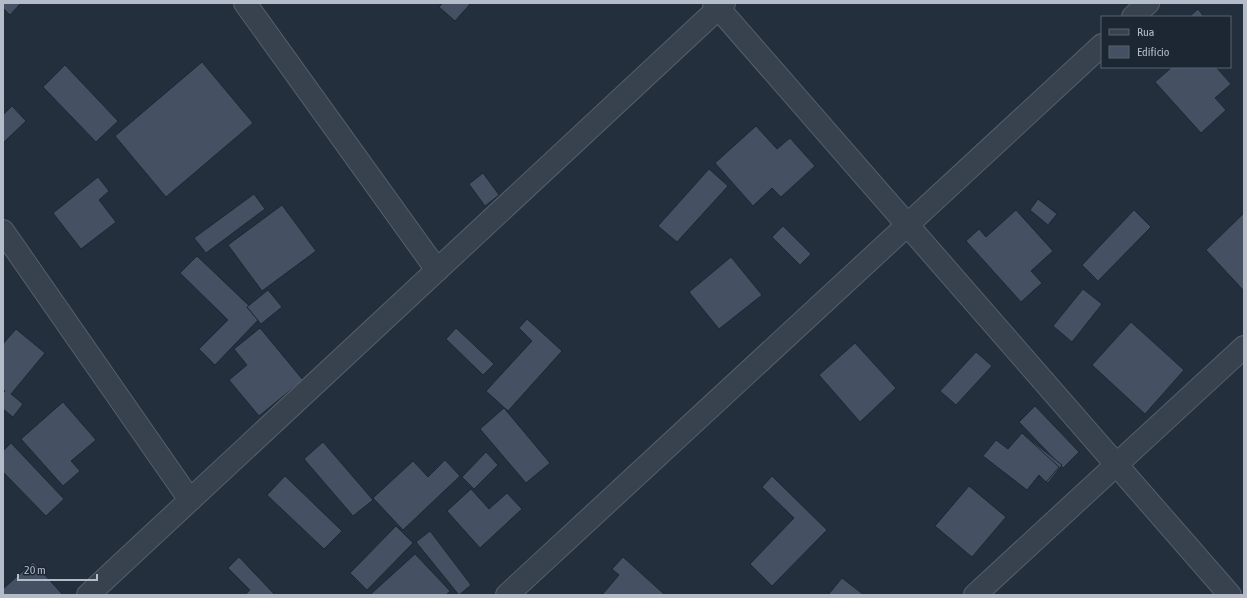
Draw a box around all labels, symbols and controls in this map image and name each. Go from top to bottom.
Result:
legend [1101,16,1231,68]
text: Rua [1137,25,1154,39]
text: Edifício [1137,45,1170,59]
scale bar [18,556,97,582]
text: 20 m [24,563,46,577]

